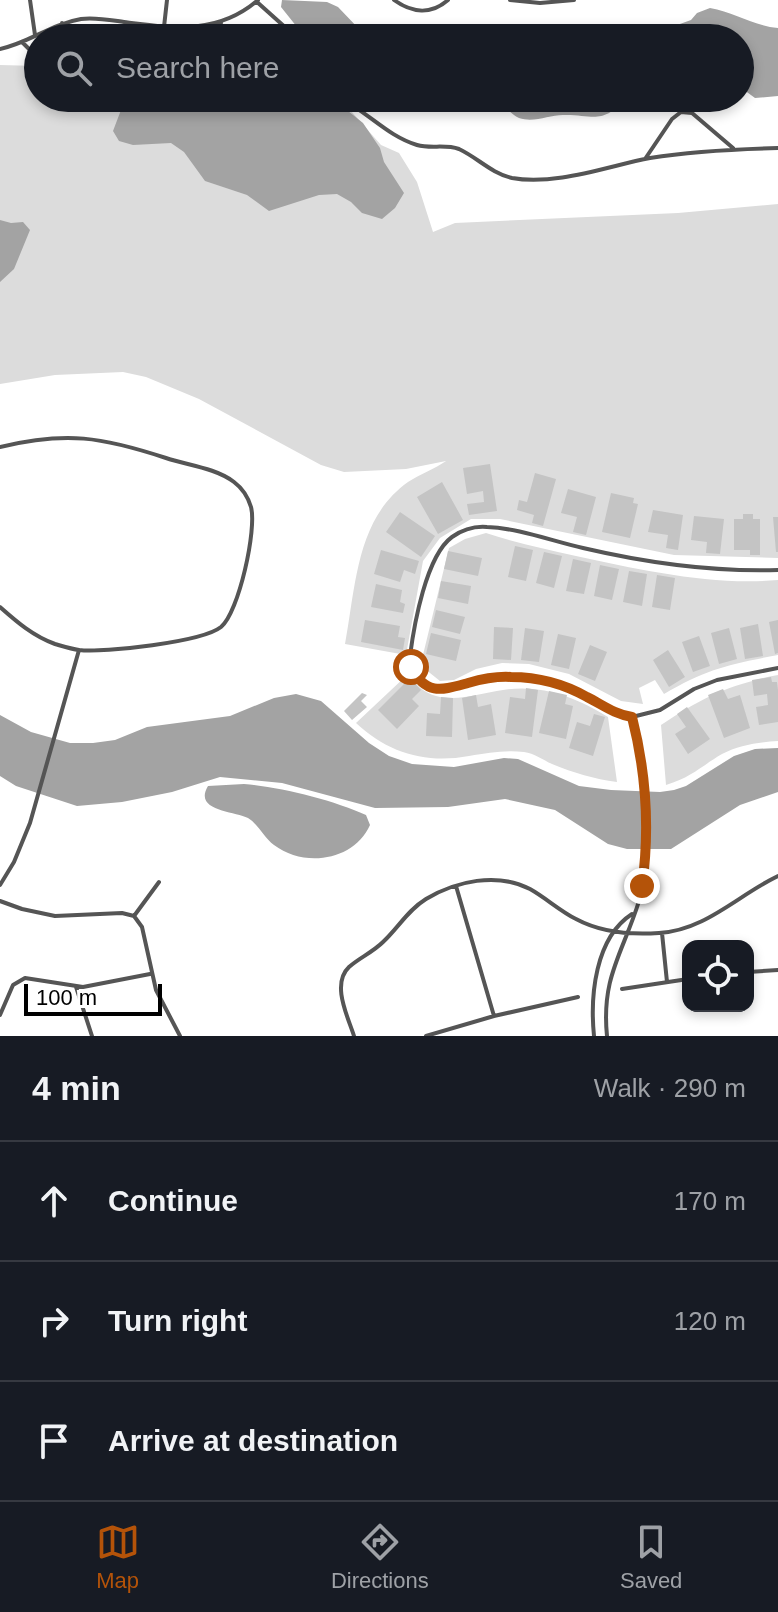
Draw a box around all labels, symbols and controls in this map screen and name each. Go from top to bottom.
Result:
search box [24,24,754,112]
icon: search [52,46,96,90]
text: Search here [116,51,279,84]
route start [393,649,429,685]
route end [624,868,660,904]
map controls [682,940,754,1012]
button: locate [682,940,754,1012]
scale bar [24,980,162,1016]
text: 100 m [36,985,97,1010]
text: 4 min [32,1069,121,1107]
text: Walk · 290 m [594,1073,746,1103]
icon: ahead [32,1179,76,1223]
text: Continue [108,1184,238,1217]
text: 170 m [674,1186,746,1216]
icon: right [32,1299,76,1343]
text: Turn right [108,1304,247,1337]
text: 120 m [674,1306,746,1336]
icon: arrive [32,1419,76,1463]
text: Arrive at destination [108,1424,398,1457]
tab: Map [96,1520,140,1594]
tab: Directions [331,1520,429,1594]
tab: Saved [620,1520,682,1594]

